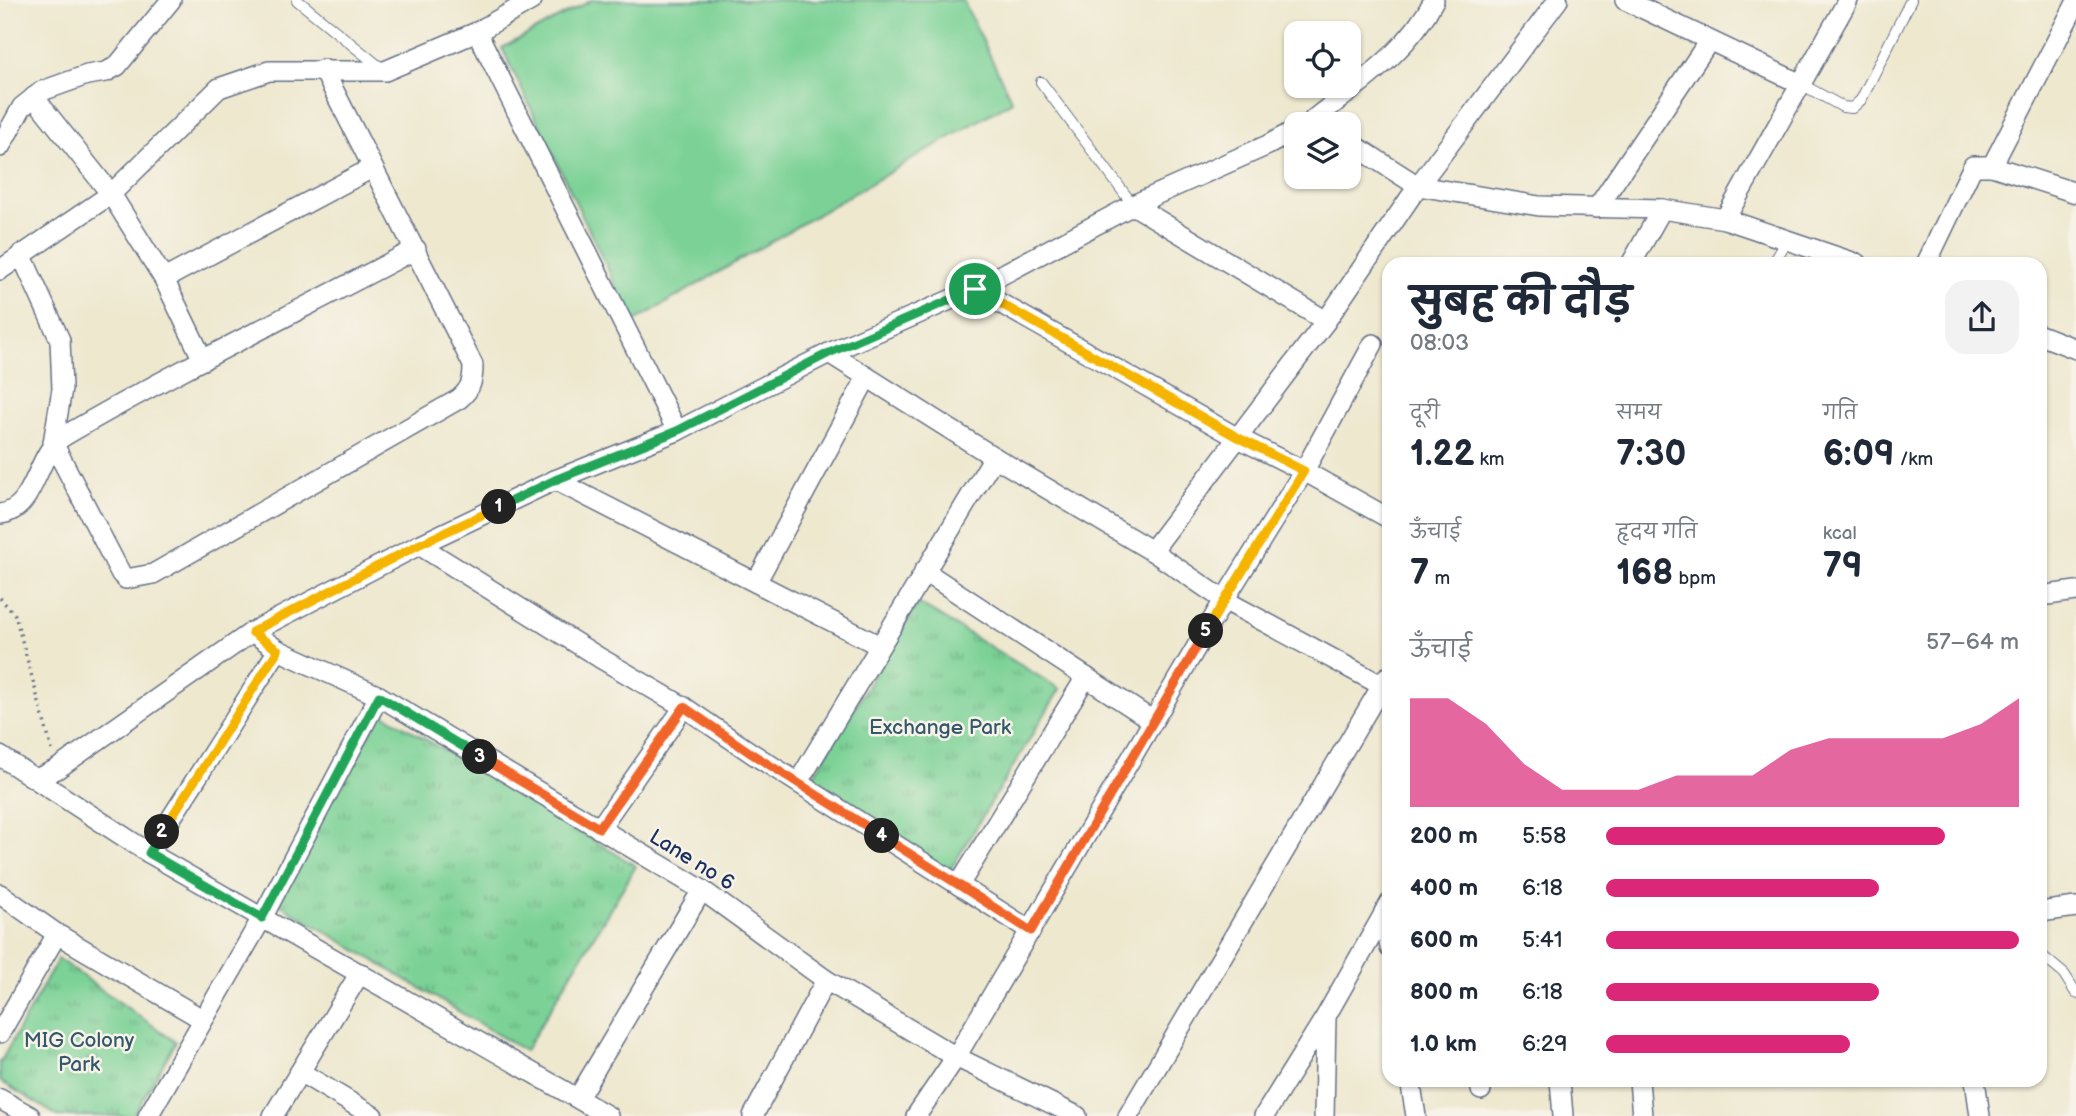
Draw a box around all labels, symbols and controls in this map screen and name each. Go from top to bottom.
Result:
map controls [1284,21,1361,189]
button: locate [1284,21,1361,98]
button: layers [1284,112,1361,189]
pin [945,259,1005,319]
icon: arrive [956,270,994,308]
text: सुबह की दौड़ [1410,280,1632,325]
button: share [1945,280,2019,354]
text: 08:03 [1410,329,1469,357]
text: दूरी [1410,402,1440,425]
text: समय [1616,402,1662,425]
text: गति [1823,402,1857,425]
text: 1.22 [1410,433,1474,476]
text: 7:30 [1616,433,1686,476]
text: 6:09 [1823,433,1895,476]
text: km [1474,448,1505,471]
text: /km [1895,448,1933,471]
pin: 1 [482,490,516,524]
text: 1 [495,495,503,518]
text: ऊँचाई [1410,521,1461,544]
text: हृदय गति [1616,521,1697,544]
text: kcal [1823,522,1857,545]
text: 79 [1823,545,1863,588]
text: 7 [1410,552,1429,595]
text: 168 [1616,552,1673,595]
text: m [1429,567,1450,590]
text: bpm [1673,567,1716,590]
pin: 5 [1188,614,1224,648]
text: 5 [1200,619,1211,642]
text: 57–64 m [1926,628,2019,656]
text: ऊँचाई [1410,636,1472,664]
park label: Exchange Park [869,715,1012,740]
pin: 3 [462,740,498,774]
text: 3 [474,745,485,768]
pin: 2 [144,814,180,850]
pin: 4 [864,818,900,854]
text: 2 [156,820,167,843]
text: 200 m [1410,822,1478,850]
text: 5:58 [1522,822,1566,850]
street label: Lane no 6 [645,824,739,896]
text: 4 [876,824,887,847]
text: 400 m [1410,874,1478,902]
text: 6:18 [1522,874,1563,902]
text: 600 m [1410,926,1478,954]
text: 5:41 [1522,926,1563,954]
text: 800 m [1410,978,1478,1006]
text: 6:18 [1522,978,1563,1006]
park label: MIG Colony Park [24,1028,135,1077]
text: 1.0 km [1410,1030,1477,1058]
text: 6:29 [1522,1030,1568,1058]

